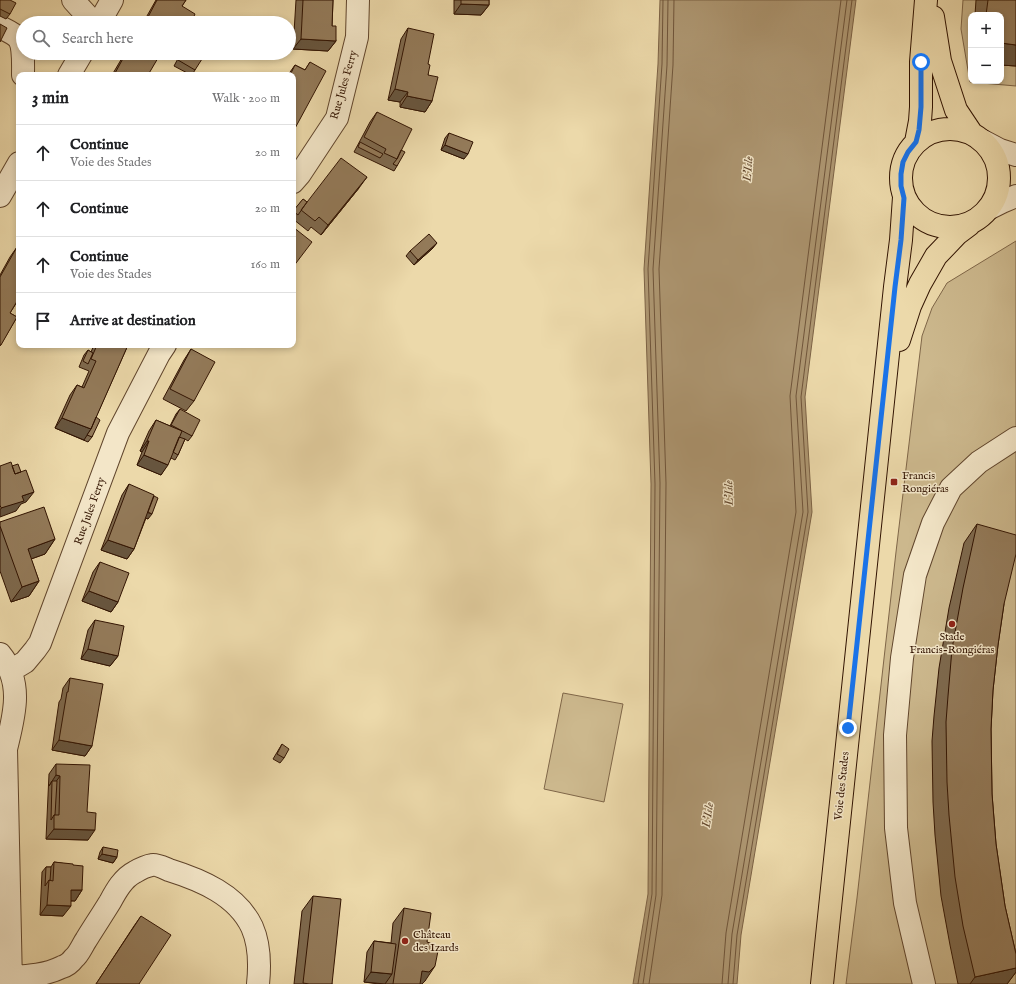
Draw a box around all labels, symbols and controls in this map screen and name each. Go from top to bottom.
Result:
map controls [968,12,1004,84]
button: + [968,12,1004,48]
search box [16,16,296,60]
icon: search [30,27,52,49]
text: Search here [62,29,133,48]
street label: Rue Jules Ferry [327,48,361,121]
button: − [968,48,1004,84]
route start [912,53,930,71]
text: 3 min [32,88,69,109]
text: Walk · 200 m [212,90,280,107]
text: Continue [70,135,128,154]
icon: ahead [32,142,54,164]
text: 20 m [255,144,280,161]
text: Voie des Stades [70,154,152,171]
water label: L'Isle [739,156,757,183]
icon: ahead [32,198,54,220]
text: Continue [70,199,128,218]
text: 20 m [255,200,280,217]
text: Continue [70,247,128,266]
icon: ahead [32,254,54,276]
text: 160 m [250,256,280,273]
text: Voie des Stades [70,266,152,283]
icon: arrive [32,310,54,332]
text: Arrive at destination [70,311,196,330]
place label: Francis Rongiéras [902,469,949,496]
street label: Rue Jules Ferry [71,475,109,547]
marker: Francis Rongiéras [889,477,899,487]
water label: L'Isle [721,480,737,507]
marker: Stade Francis-Rongiéras [947,619,957,629]
place label: Stade Francis-Rongiéras [910,630,995,657]
route end [839,719,857,737]
street label: Voie des Stades [831,751,853,822]
water label: L'Isle [698,801,717,830]
place label: Château des Izards [413,928,459,955]
marker: Château des Izards [400,936,410,946]

